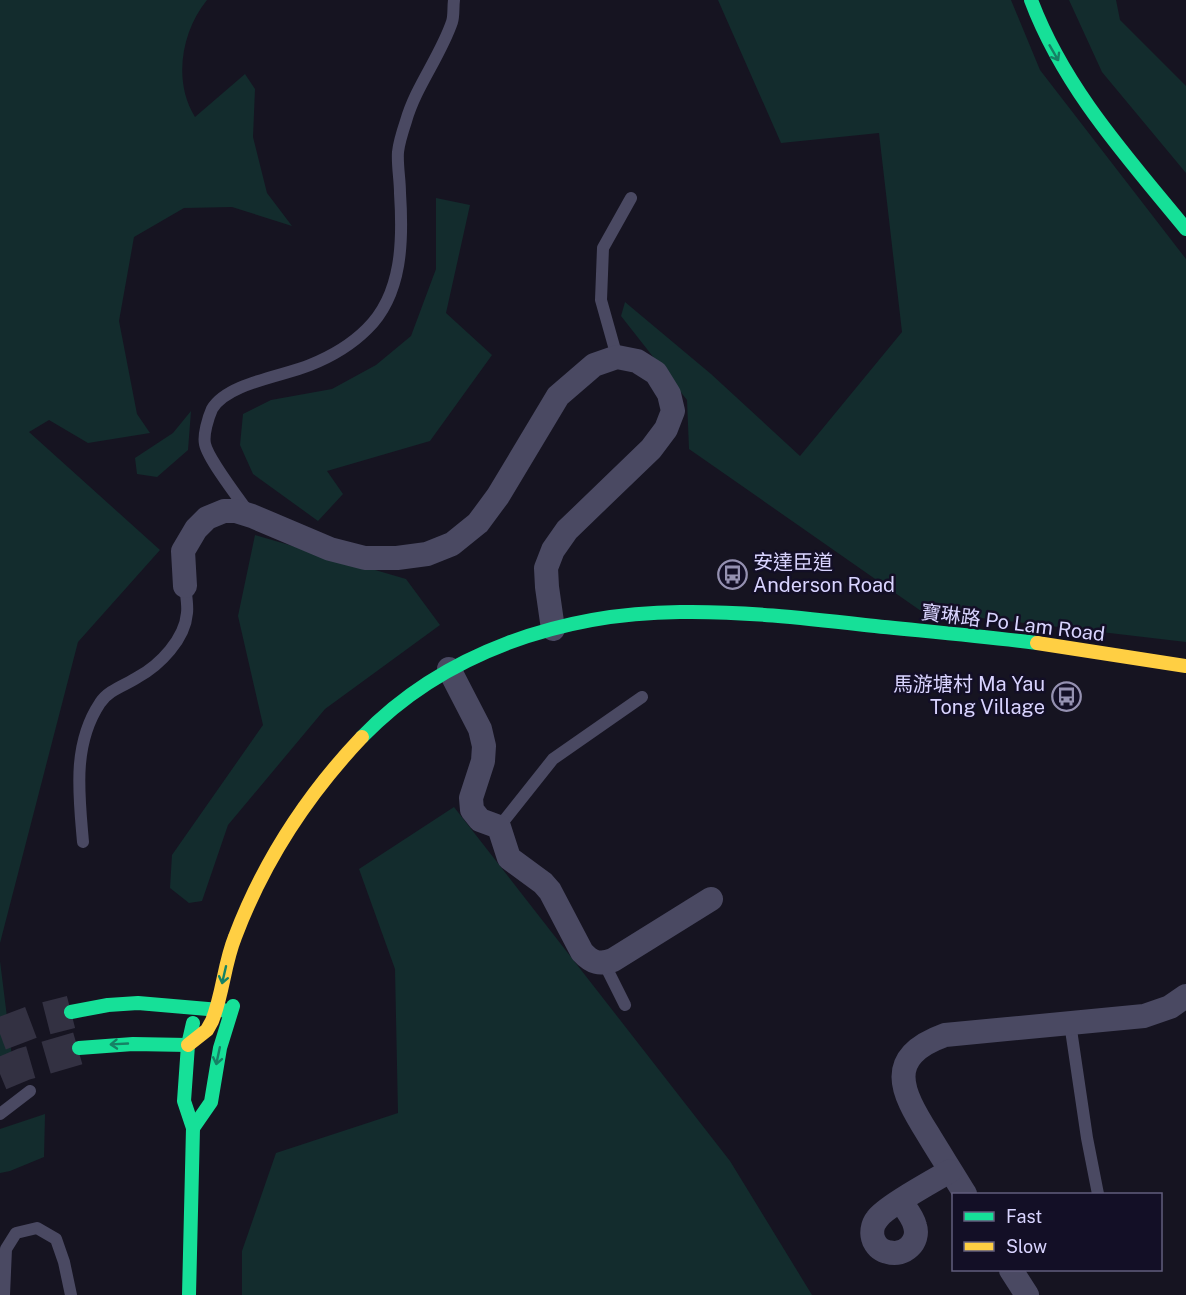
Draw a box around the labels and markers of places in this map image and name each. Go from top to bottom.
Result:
place label: 安達臣道 Anderson Road [753,550,895,597]
bus stop icon: 安達臣道 Anderson Road [716,558,748,590]
place label: 馬游塘村 Ma Yau Tong Village [893,672,1045,719]
bus stop icon: 馬游塘村 Ma Yau Tong Village [1050,680,1082,712]

